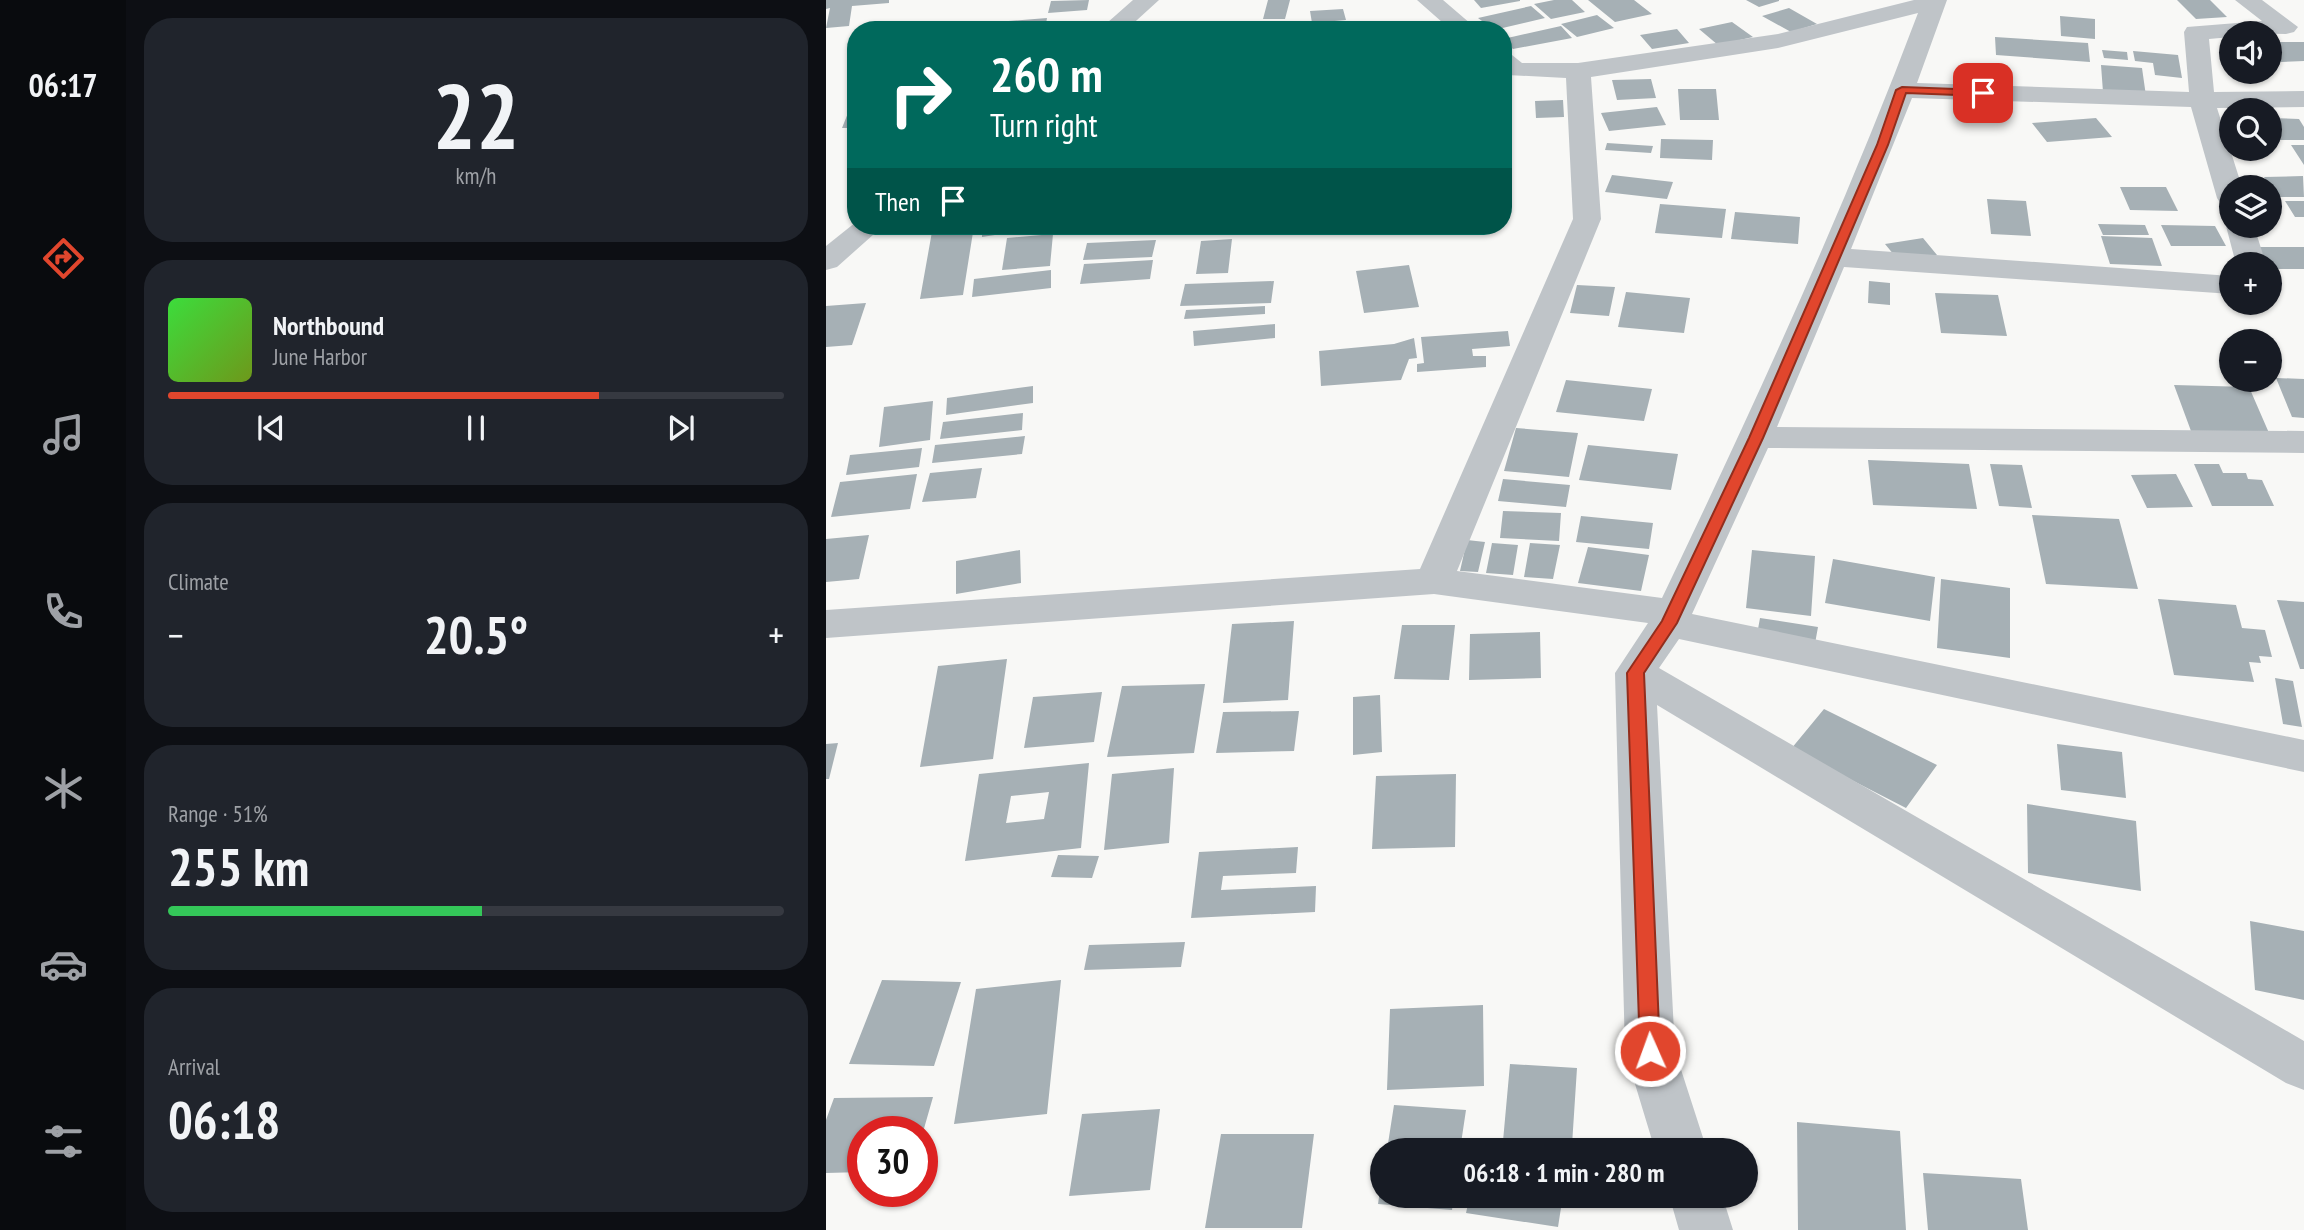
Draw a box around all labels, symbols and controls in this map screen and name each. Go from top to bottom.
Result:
map controls [2219,21,2282,392]
button: sound [2219,21,2282,84]
text: 260 m [990,42,1103,106]
icon: right [875,49,966,140]
text: 22 [433,56,520,174]
pin [1953,63,2013,123]
text: 06:17 [28,64,98,106]
icon: arrive [1964,74,2002,112]
button: search [2219,98,2282,161]
text: Turn right [990,104,1098,146]
text: km/h [456,161,496,190]
button: layers [2219,175,2282,238]
icon: arrive [934,182,972,220]
text: Then [875,185,920,218]
icon: directions [39,234,88,283]
button: + [2219,252,2282,315]
text: Northbound [273,309,384,342]
button: − [2219,329,2282,392]
text: June Harbor [273,342,367,371]
icon: previous [252,409,290,447]
icon: pause [457,409,495,447]
icon: next [662,409,700,447]
icon: music [39,410,88,459]
text: Climate [168,567,229,596]
icon: phone [39,587,88,636]
text: 20.5° [424,601,528,668]
text: − [168,610,184,659]
text: + [768,610,784,659]
icon: climate [39,764,88,813]
text: Range · 51% [168,799,268,828]
text: 255 km [168,833,309,900]
icon: car [39,940,88,989]
position arrow [1613,1014,1687,1088]
text: Arrival [168,1052,220,1081]
text: 06:18 [168,1086,280,1153]
speed limit sign: 30 [847,1116,938,1207]
icon: filters [39,1117,88,1166]
text: 06:18 · 1 min · 280 m [1464,1156,1664,1189]

